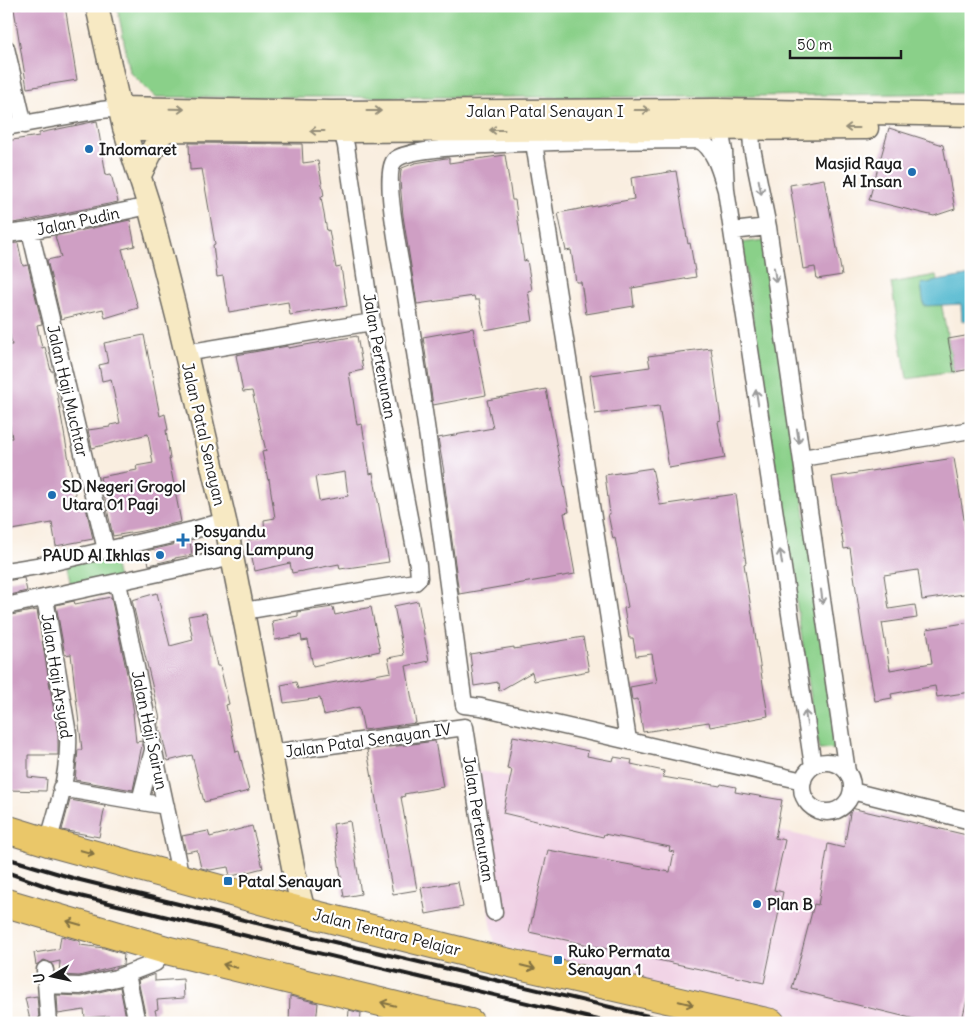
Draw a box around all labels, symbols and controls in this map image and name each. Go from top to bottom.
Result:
scale bar [790,28,901,60]
text: 50 m [797,35,832,54]
street label: Jalan Patal Senayan I [466,101,624,121]
one-way arrow [168,104,185,114]
one-way arrow [634,105,650,115]
one-way arrow [366,106,382,116]
one-way arrow [844,123,860,133]
one-way arrow [489,125,506,135]
one-way arrow [309,126,326,136]
place label: Indomaret [99,139,177,159]
marker: Indomaret [83,143,95,155]
place label: Masjid Raya Al Insan [815,153,902,191]
marker: Masjid Raya Al Insan [906,166,918,178]
one-way arrow [755,179,765,195]
street label: Jalan Pudin [35,202,121,240]
one-way arrow [770,267,780,283]
street label: Jalan Pertenunan [359,292,401,420]
street label: Jalan Haji Muchtar [43,323,93,459]
street label: Jalan Patal Senayan [178,360,230,508]
one-way arrow [752,389,762,405]
one-way arrow [793,427,803,443]
place label: SD Negeri Grogol Utara 01 Pagi [62,476,186,515]
marker: SD Negeri Grogol Utara 01 Pagi [46,489,58,501]
place label: Posyandu Pisang Lampung [194,521,314,560]
marker: Posyandu Pisang Lampung [176,533,190,547]
place label: PAUD Al Ikhlas [42,545,150,565]
marker: PAUD Al Ikhlas [154,549,166,561]
one-way arrow [776,550,786,566]
one-way arrow [817,588,827,604]
street label: Jalan Haji Arsyad [37,612,77,740]
street label: Jalan Haji Sairun [128,669,172,791]
one-way arrow [801,710,811,726]
street label: Jalan Patal Senayan IV [284,718,452,762]
street label: Jalan Pertenunan [459,755,499,883]
one-way arrow [78,848,94,858]
place label: Patal Senayan [238,871,342,892]
marker: Patal Senayan [222,875,234,887]
place label: Plan B [767,894,813,914]
marker: Plan B [751,898,763,910]
street label: Jalan Tentara Pelajar [311,904,463,960]
one-way arrow [66,918,82,927]
place label: Ruko Permata Senayan 1 [568,941,670,980]
north arrow [28,952,78,1002]
marker: Ruko Permata Senayan 1 [552,954,564,966]
one-way arrow [223,961,239,970]
one-way arrow [519,963,535,972]
text: U [30,972,49,984]
one-way arrow [381,999,397,1008]
one-way arrow [678,999,694,1008]

